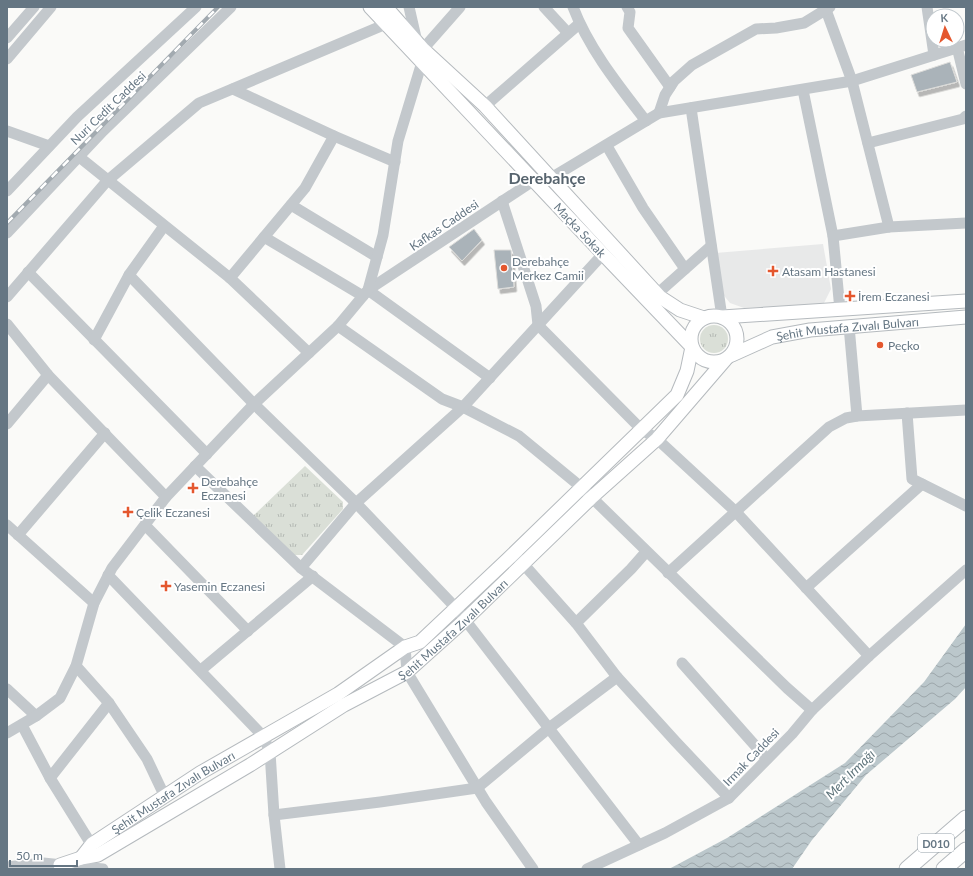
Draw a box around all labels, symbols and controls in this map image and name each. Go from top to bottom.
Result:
north arrow [925,8,965,48]
text: K [940,11,949,24]
street label: Nuri Cedit Caddesi [67,68,149,148]
district label: Derebahçe [508,168,586,187]
street label: Kafkas Caddesi [407,196,482,254]
street label: Maçka Sokak [551,200,610,261]
place label: Derebahçe Merkez Camii [512,254,584,283]
marker: Derebahçe Merkez Camii [499,263,509,273]
place label: Atasam Hastanesi [782,264,876,279]
marker: Atasam Hastanesi [767,265,779,277]
place label: İrem Eczanesi [858,289,930,304]
marker: İrem Eczanesi [845,291,855,301]
street label: Şehit Mustafa Zıvalı Bulvarı [775,313,919,344]
place label: Peçko [888,338,920,353]
marker: Peçko [875,340,885,350]
place label: Derebahçe Eczanesi [201,474,258,503]
marker: Derebahçe Eczanesi [188,483,198,493]
place label: Çelik Eczanesi [136,505,210,520]
marker: Çelik Eczanesi [123,507,133,517]
street label: Şehit Mustafa Zıvalı Bulvarı [395,576,511,683]
place label: Yasemin Eczanesi [174,579,265,594]
marker: Yasemin Eczanesi [161,581,171,591]
street label: Irmak Caddesi [720,725,782,789]
water label: Mert Irmağı [822,746,878,802]
street label: Şehit Mustafa Zıvalı Bulvarı [108,747,237,837]
road number: D010 [918,834,954,852]
scale bar [10,842,77,868]
text: 50 m [16,848,43,863]

